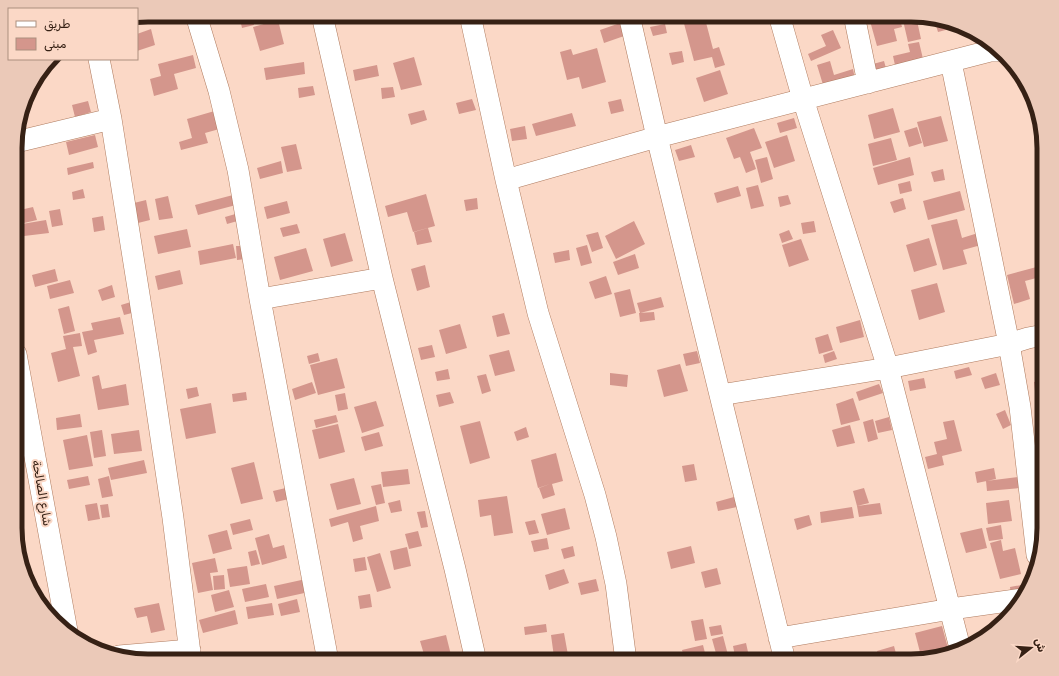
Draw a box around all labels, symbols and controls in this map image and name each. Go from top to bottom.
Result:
legend [8,8,138,60]
text: طريق [44,17,70,32]
text: مبنى [44,37,67,52]
street label: شارع الصالحة [27,459,55,527]
north arrow [1011,628,1051,668]
text: ش [1032,637,1048,654]

